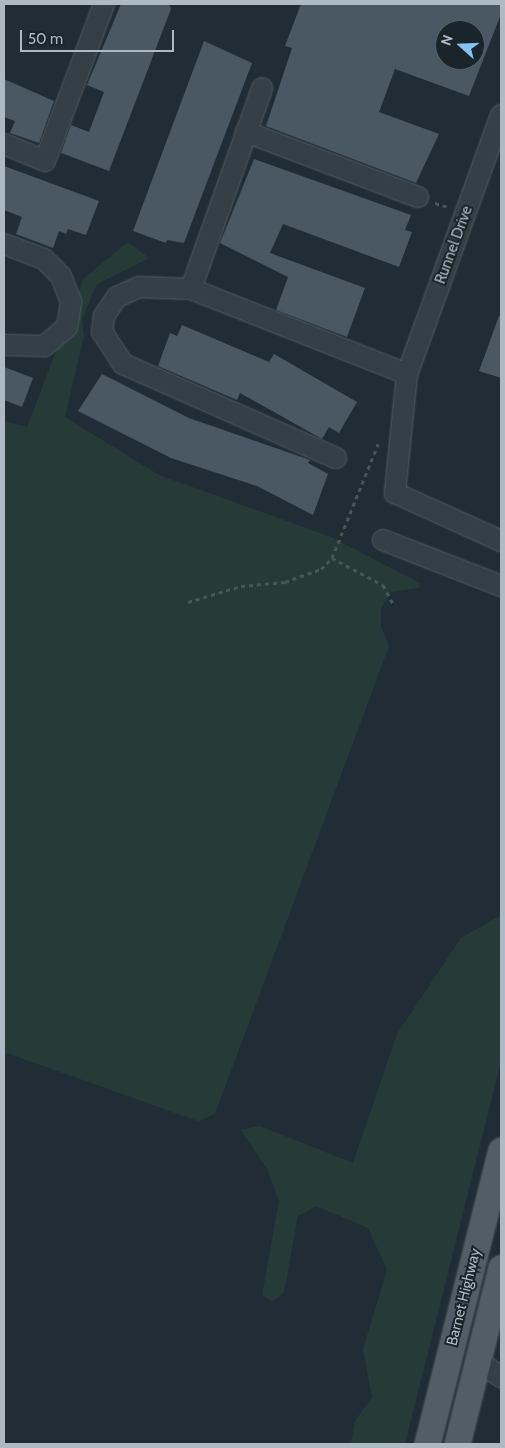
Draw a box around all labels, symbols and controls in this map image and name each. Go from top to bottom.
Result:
scale bar [22,20,176,52]
north arrow [435,20,485,70]
text: 50 m [28,30,63,48]
text: N [437,32,457,48]
street label: Runnel Drive [432,204,476,286]
street label: Barnet Highway [443,1246,485,1348]

